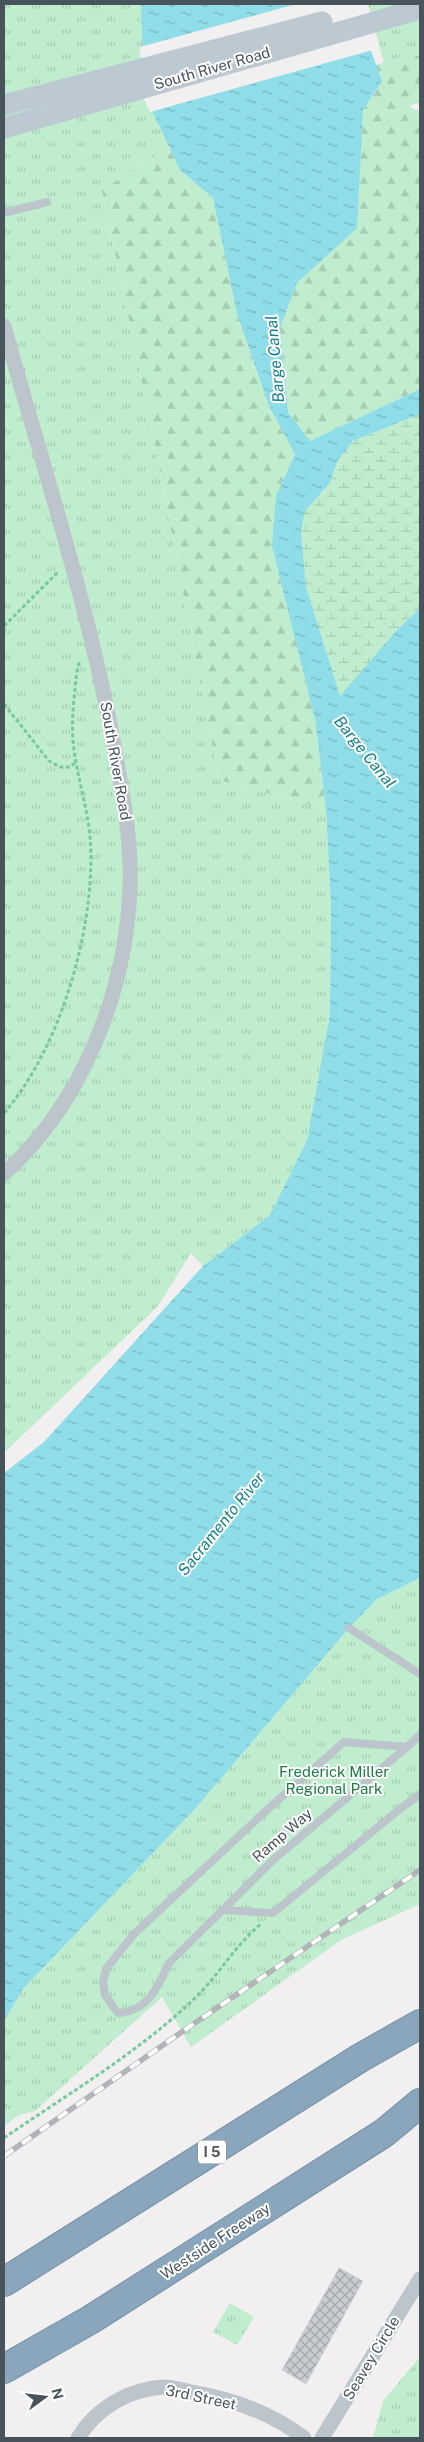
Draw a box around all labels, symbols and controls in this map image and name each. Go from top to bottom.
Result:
street label: South River Road [152,43,272,93]
water label: Barge Canal [262,315,288,403]
street label: South River Road [97,700,135,822]
water label: Barge Canal [330,712,400,792]
water label: Sacramento River [174,1468,269,1579]
park label: Frederick Miller Regional Park [279,1763,389,1797]
street label: Ramp Way [249,1805,315,1865]
road number: I 5 [198,2140,226,2164]
street label: Westside Freeway [157,2199,273,2283]
street label: Seavey Circle [339,2313,403,2403]
north arrow [20,2372,70,2422]
street label: 3rd Street [164,2381,238,2413]
text: N [48,2386,67,2401]

